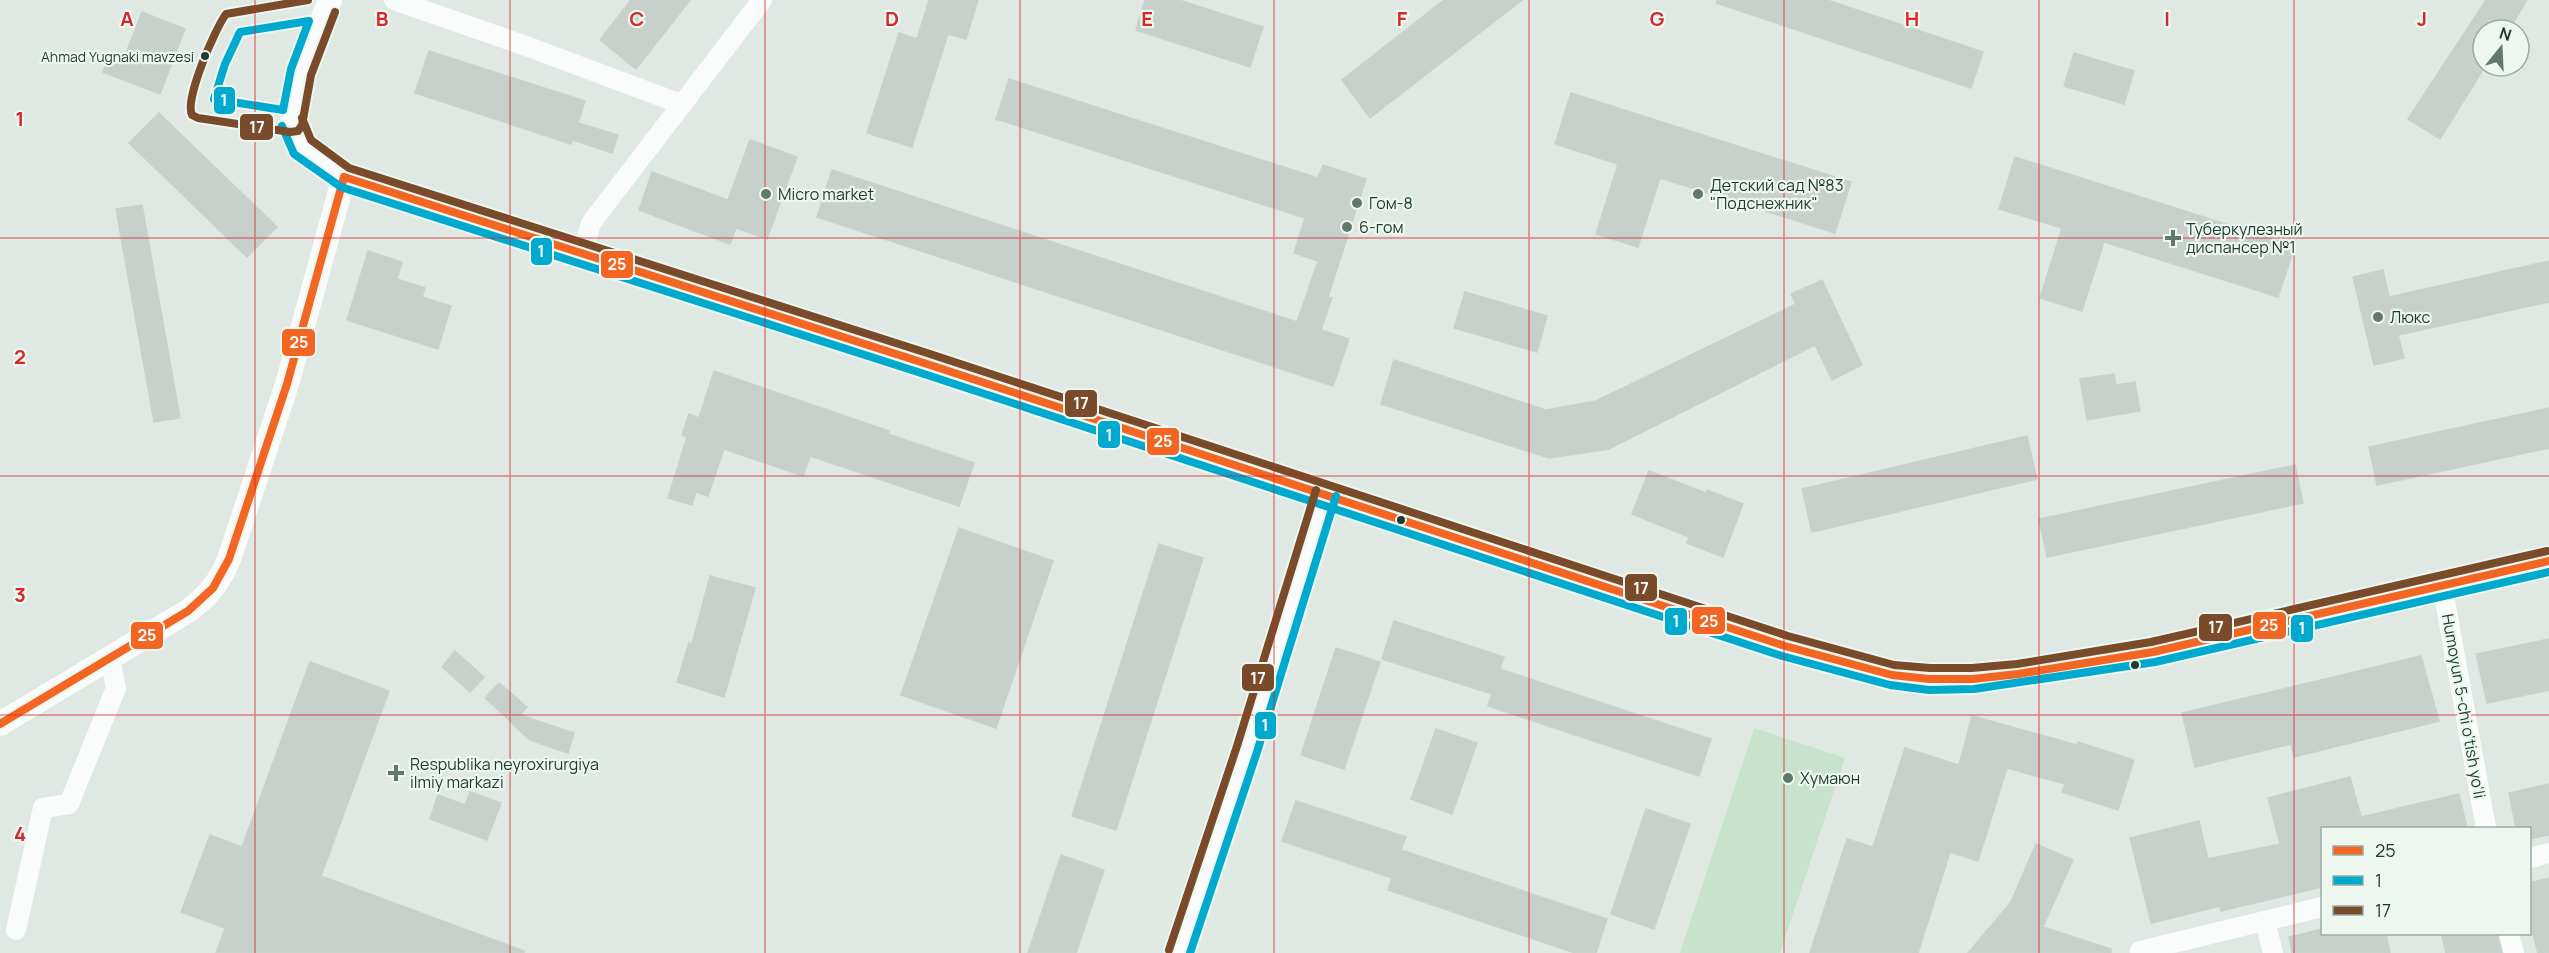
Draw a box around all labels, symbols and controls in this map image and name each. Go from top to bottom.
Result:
text: A [120,5,134,32]
text: B [376,5,389,32]
text: C [630,5,644,32]
text: D [885,5,899,32]
text: E [1141,5,1153,32]
text: F [1397,5,1408,32]
text: G [1650,5,1665,32]
text: H [1905,5,1919,32]
text: I [2164,5,2170,32]
text: J [2417,5,2427,32]
north arrow [2471,18,2531,78]
text: N [2497,21,2515,46]
place label: Ahmad Yugnaki mavzesi [41,47,194,66]
marker: Ahmad Yugnaki mavzesi [199,50,211,62]
line badge: 1 [213,86,236,115]
text: 1 [220,89,228,111]
text: 1 [16,105,24,132]
line badge: 17 [239,113,274,141]
text: 17 [249,116,265,138]
place label: Детский сад №83 "Подснежник" [1710,174,1844,214]
place label: Micro market [778,183,874,205]
marker: Micro market [759,187,773,201]
marker: Детский сад №83 "Подснежник" [1691,187,1705,201]
place label: Гом-8 [1369,192,1413,214]
marker: Гом-8 [1350,196,1364,210]
place label: 6-гом [1359,216,1403,238]
place label: Туберкулезный диспансер №1 [2186,218,2303,258]
marker: 6-гом [1340,220,1354,234]
marker: Туберкулезный диспансер №1 [2164,229,2182,247]
line badge: 1 [530,237,553,266]
text: 1 [537,240,545,262]
line badge: 25 [600,250,634,279]
text: 25 [608,253,626,275]
place label: Люкс [2390,306,2431,328]
marker: Люкс [2371,310,2385,324]
line badge: 25 [281,328,316,357]
text: 25 [290,331,308,353]
text: 2 [14,343,26,370]
line badge: 17 [1064,389,1098,418]
text: 17 [1073,392,1089,414]
line badge: 1 [1097,420,1121,449]
text: 1 [1105,424,1113,446]
line badge: 25 [1146,427,1180,456]
text: 25 [1154,430,1172,452]
unlabelled marker [1395,514,1407,526]
line badge: 17 [1624,573,1658,602]
text: 17 [1633,577,1649,599]
text: 3 [14,581,26,608]
line badge: 25 [1691,606,1726,635]
line badge: 1 [1664,607,1688,636]
text: 1 [1672,610,1680,632]
text: 25 [1700,610,1718,632]
line badge: 25 [2252,611,2287,640]
street label: Humoyun 5-chi o'tish yo'li [2437,612,2491,800]
line badge: 17 [2198,613,2233,642]
text: 25 [2260,614,2278,636]
line badge: 1 [2290,614,2314,643]
text: 17 [2208,616,2224,638]
text: 1 [2298,617,2306,639]
line badge: 25 [130,621,164,650]
text: 25 [138,624,156,646]
unlabelled marker [2129,659,2141,671]
line badge: 17 [1241,663,1275,692]
text: 17 [1250,667,1266,689]
line badge: 1 [1254,711,1277,740]
text: 1 [1261,714,1269,736]
place label: Respublika neyroxirurgiya ilmiy markazi [410,753,599,793]
marker: Respublika neyroxirurgiya ilmiy markazi [387,764,405,782]
place label: Хумаюн [1800,767,1860,789]
marker: Хумаюн [1781,771,1795,785]
text: 4 [14,820,26,847]
legend [2321,827,2531,935]
text: 25 [2375,838,2396,862]
text: 1 [2375,868,2382,892]
text: 17 [2375,898,2391,922]

